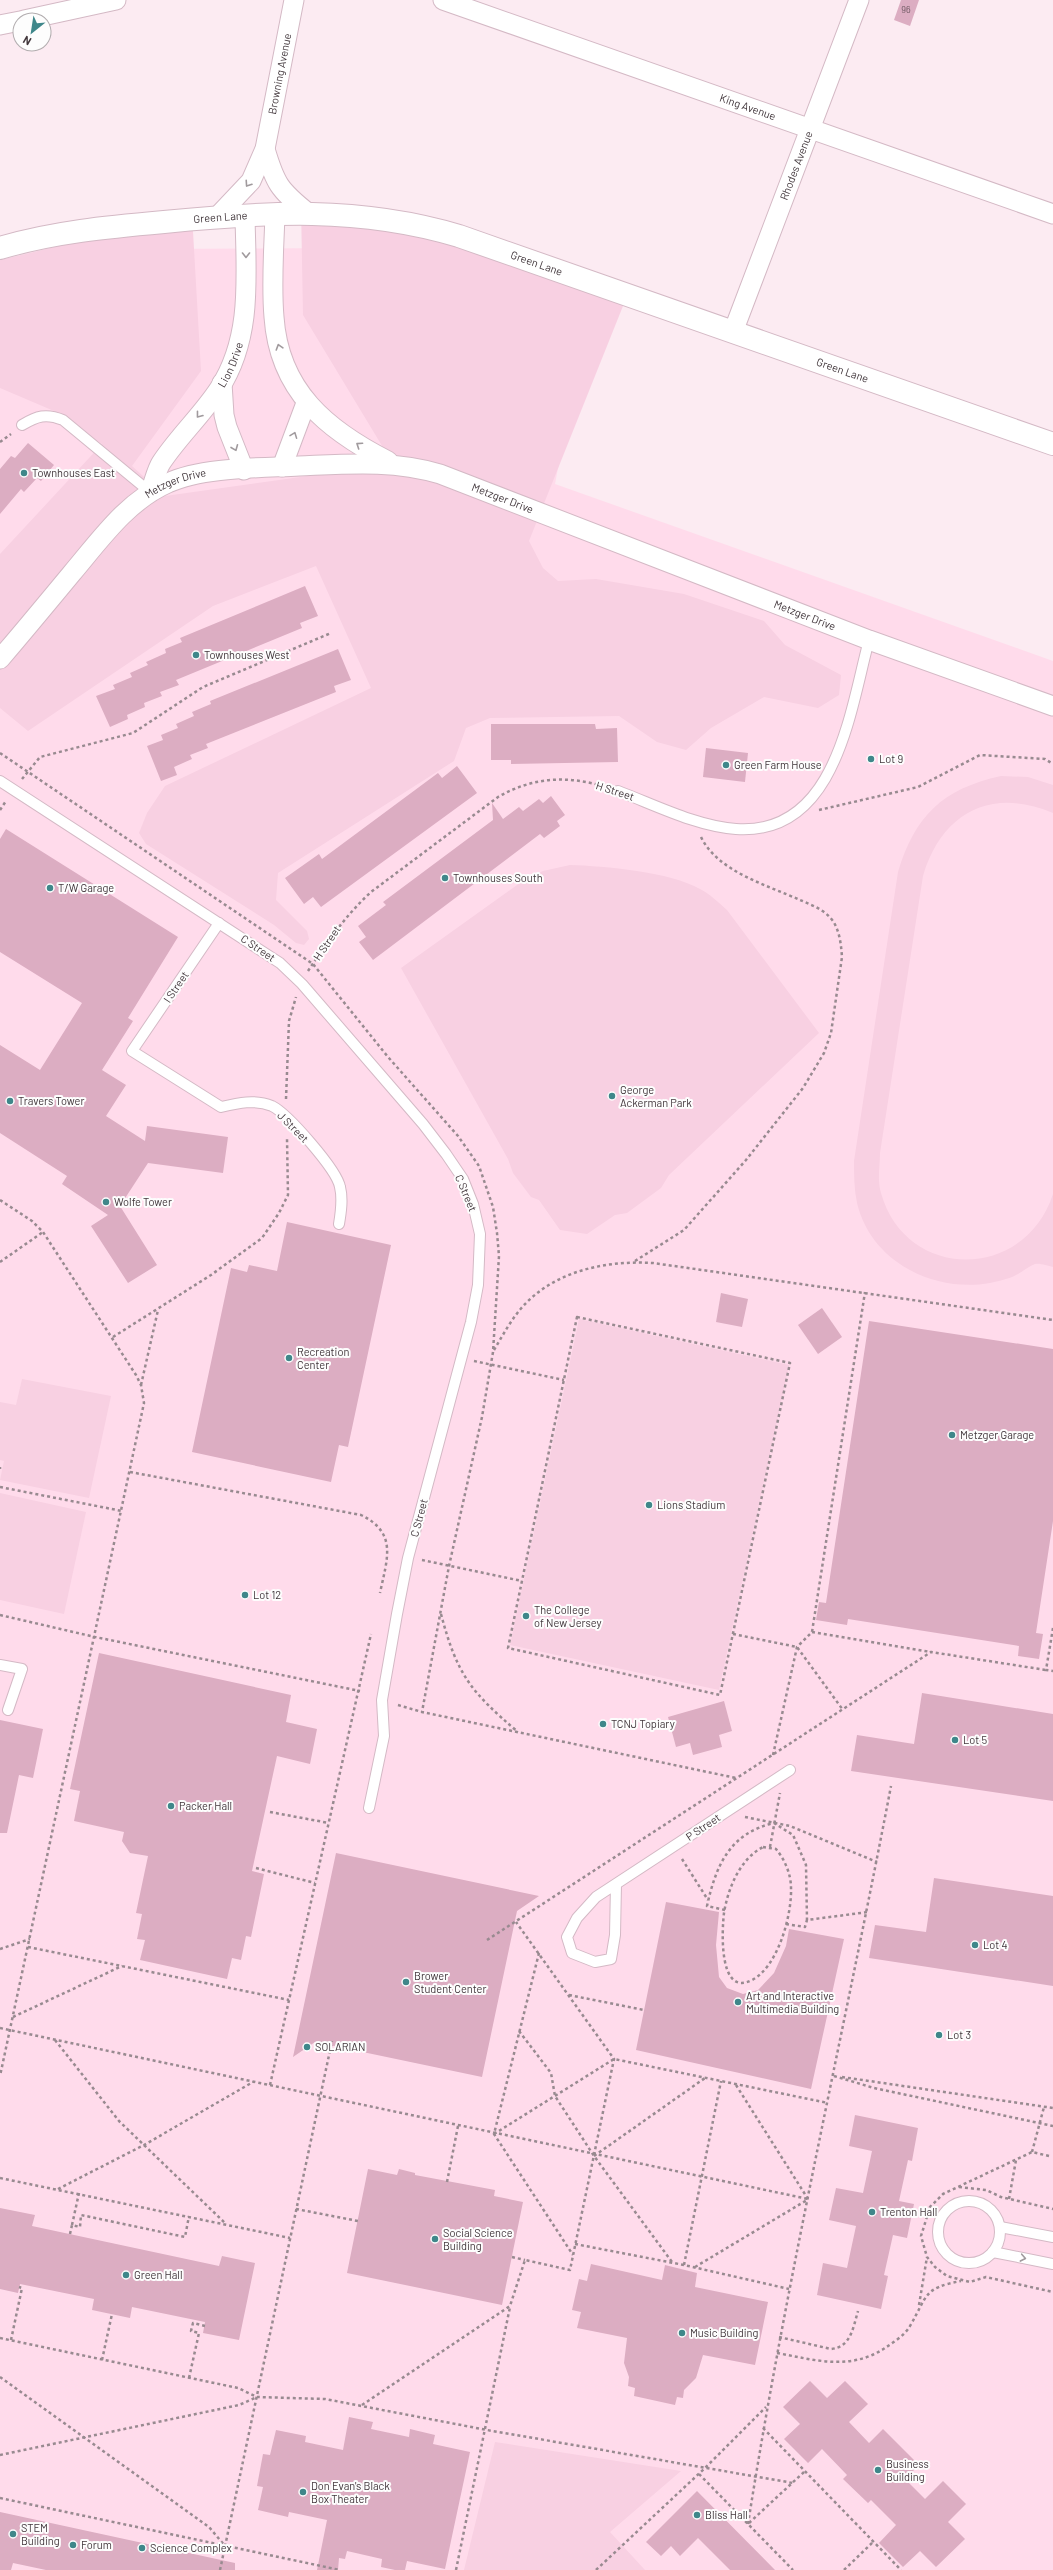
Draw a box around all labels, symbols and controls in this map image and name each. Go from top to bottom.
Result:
house number: 96 [901,4,911,15]
north arrow [12,12,52,52]
street label: Browning Avenue [265,32,293,115]
text: N [20,34,33,49]
street label: King Avenue [718,91,778,122]
street label: Rhodes Avenue [777,129,815,202]
one-way arrow [246,179,253,186]
street label: Green Lane [193,208,248,225]
street label: Green Lane [509,248,565,278]
one-way arrow [242,252,250,258]
street label: Lion Drive [215,341,245,390]
one-way arrow [275,344,284,351]
street label: Green Lane [815,355,870,385]
one-way arrow [197,410,204,417]
one-way arrow [290,432,298,439]
one-way arrow [356,442,363,450]
one-way arrow [230,445,238,452]
street label: Metzger Drive [142,465,207,501]
place label: Townhouses East [32,466,115,479]
marker: Townhouses East [19,468,29,478]
street label: Metzger Drive [470,480,536,516]
street label: Metzger Drive [772,597,838,633]
place label: Townhouses West [204,648,290,661]
marker: Townhouses West [191,650,201,660]
place label: Lot 9 [879,752,903,765]
marker: Lot 9 [866,754,876,764]
place label: Green Farm House [734,758,822,771]
marker: Green Farm House [721,760,731,770]
street label: H Street [594,778,636,803]
place label: Townhouses South [453,871,543,884]
marker: Townhouses South [440,873,450,883]
place label: T/W Garage [58,881,114,894]
marker: T/W Garage [45,883,55,893]
street label: H Street [310,923,343,963]
street label: C Street [239,931,278,964]
street label: I Street [160,969,191,1005]
place label: George Ackerman Park [620,1083,692,1109]
marker: George Ackerman Park [607,1091,617,1101]
place label: Travers Tower [18,1094,84,1107]
marker: Travers Tower [5,1096,15,1106]
street label: J Street [275,1108,312,1145]
street label: C Street [453,1172,480,1213]
place label: Wolfe Tower [114,1195,172,1208]
marker: Wolfe Tower [101,1197,111,1207]
place label: Recreation Center [297,1345,349,1371]
marker: Recreation Center [284,1353,294,1363]
place label: Metzger Garage [960,1428,1034,1441]
marker: Metzger Garage [947,1430,957,1440]
street label: C Street [407,1497,430,1538]
place label: Lions Stadium [657,1498,725,1511]
marker: Lions Stadium [644,1500,654,1510]
place label: Lot 12 [253,1588,281,1601]
marker: Lot 12 [240,1590,250,1600]
place label: The College of New Jersey [534,1603,602,1629]
marker: The College of New Jersey [521,1611,531,1621]
place label: TCNJ Topiary [611,1717,675,1730]
marker: TCNJ Topiary [598,1719,608,1729]
place label: Lot 5 [963,1733,987,1746]
marker: Lot 5 [950,1735,960,1745]
place label: Packer Hall [179,1799,232,1812]
marker: Packer Hall [166,1801,176,1811]
street label: P Street [683,1810,722,1843]
place label: Lot 4 [983,1938,1007,1951]
marker: Lot 4 [970,1940,980,1950]
place label: Brower Student Center [414,1969,487,1995]
marker: Brower Student Center [401,1977,411,1987]
place label: Art and Interactive Multimedia Building [746,1989,839,2015]
marker: Art and Interactive Multimedia Building [733,1997,743,2007]
place label: Lot 3 [947,2028,971,2041]
marker: Lot 3 [934,2030,944,2040]
place label: SOLARIAN [315,2040,365,2053]
marker: SOLARIAN [302,2042,312,2052]
place label: Trenton Hall [880,2205,937,2218]
marker: Trenton Hall [867,2207,877,2217]
place label: Social Science Building [443,2226,513,2252]
marker: Social Science Building [430,2234,440,2244]
one-way arrow [1020,2253,1026,2261]
place label: Green Hall [134,2268,182,2281]
marker: Green Hall [121,2270,131,2280]
place label: Music Building [690,2326,758,2339]
marker: Music Building [677,2328,687,2338]
place label: Business Building [886,2457,929,2483]
marker: Business Building [873,2465,883,2475]
place label: Don Evan's Black Box Theater [311,2479,390,2505]
marker: Don Evan's Black Box Theater [298,2487,308,2497]
place label: Bliss Hall [705,2508,748,2521]
marker: Bliss Hall [692,2510,702,2520]
place label: STEM Building [21,2521,60,2547]
marker: STEM Building [8,2529,18,2539]
place label: Forum [81,2538,112,2551]
marker: Forum [68,2540,78,2550]
place label: Science Complex [150,2541,232,2554]
marker: Science Complex [137,2543,147,2553]

